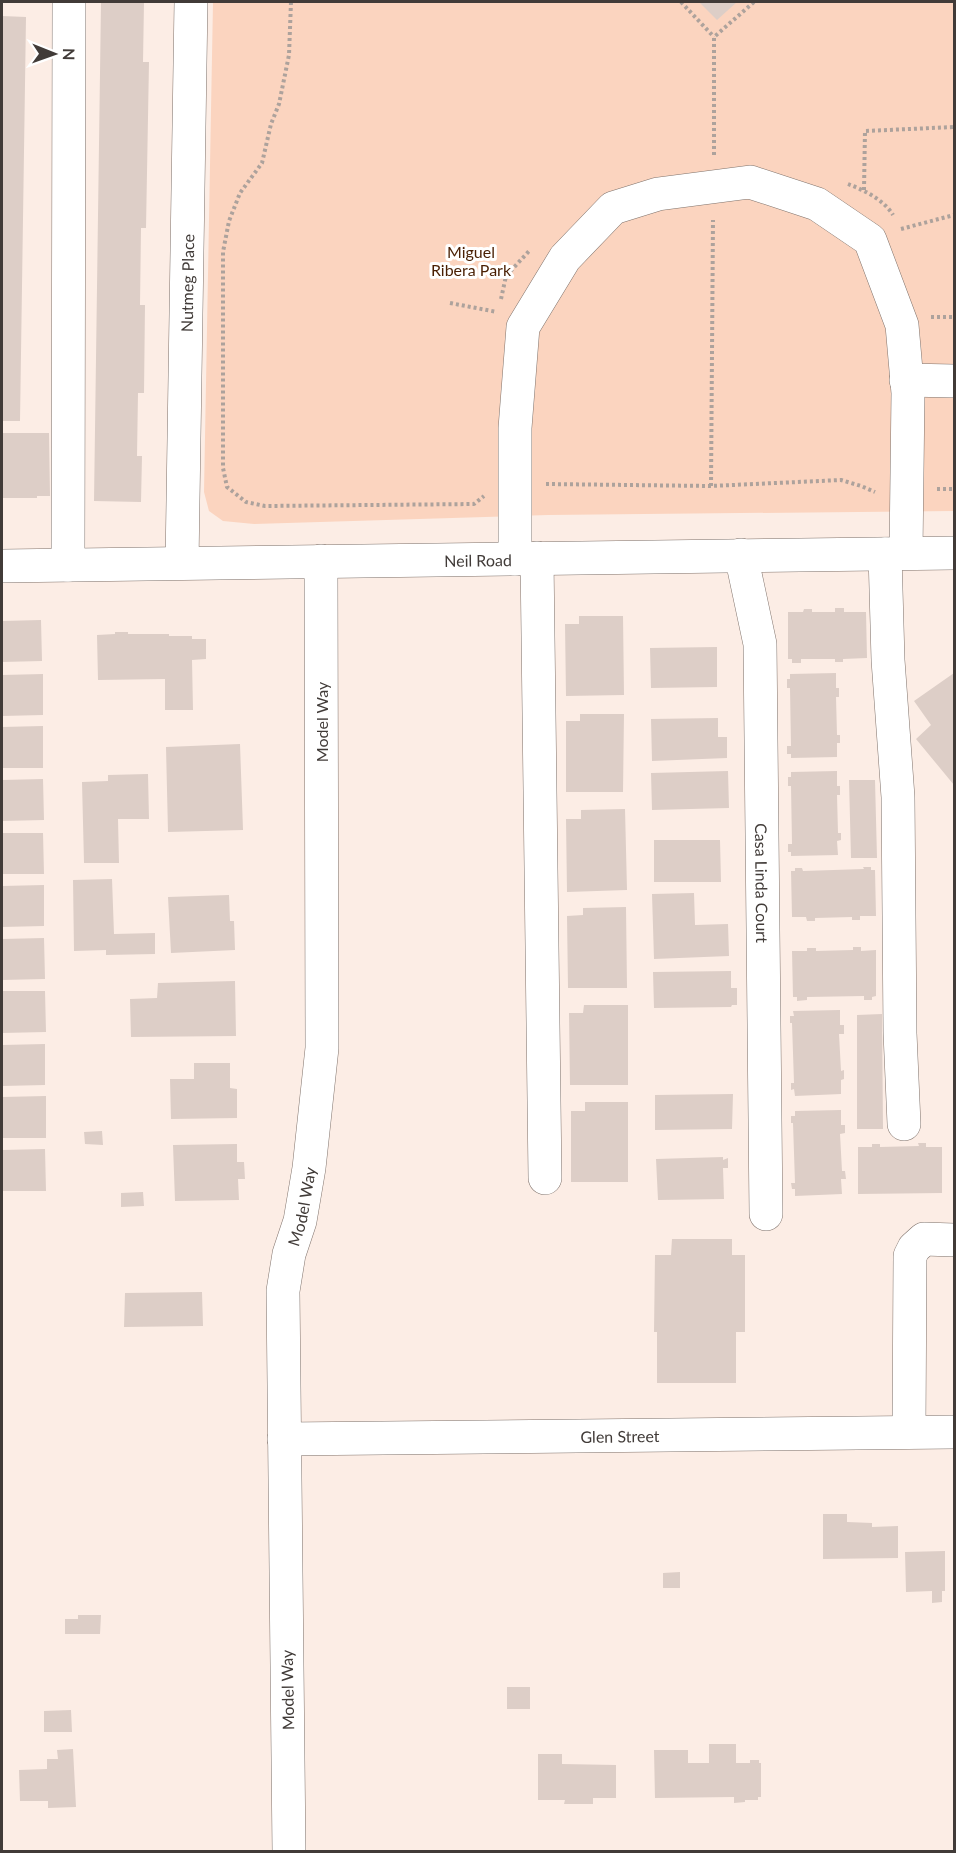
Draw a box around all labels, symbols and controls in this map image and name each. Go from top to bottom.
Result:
north arrow [24,24,84,84]
text: N [60,48,79,61]
street label: Nutmeg Place [176,234,197,332]
park label: Miguel Ribera Park [431,242,512,279]
street label: Neil Road [444,550,512,569]
street label: Model Way [312,681,331,762]
street label: Casa Linda Court [752,823,773,943]
street label: Model Way [283,1165,319,1248]
street label: Glen Street [580,1426,660,1445]
street label: Model Way [277,1649,297,1730]

